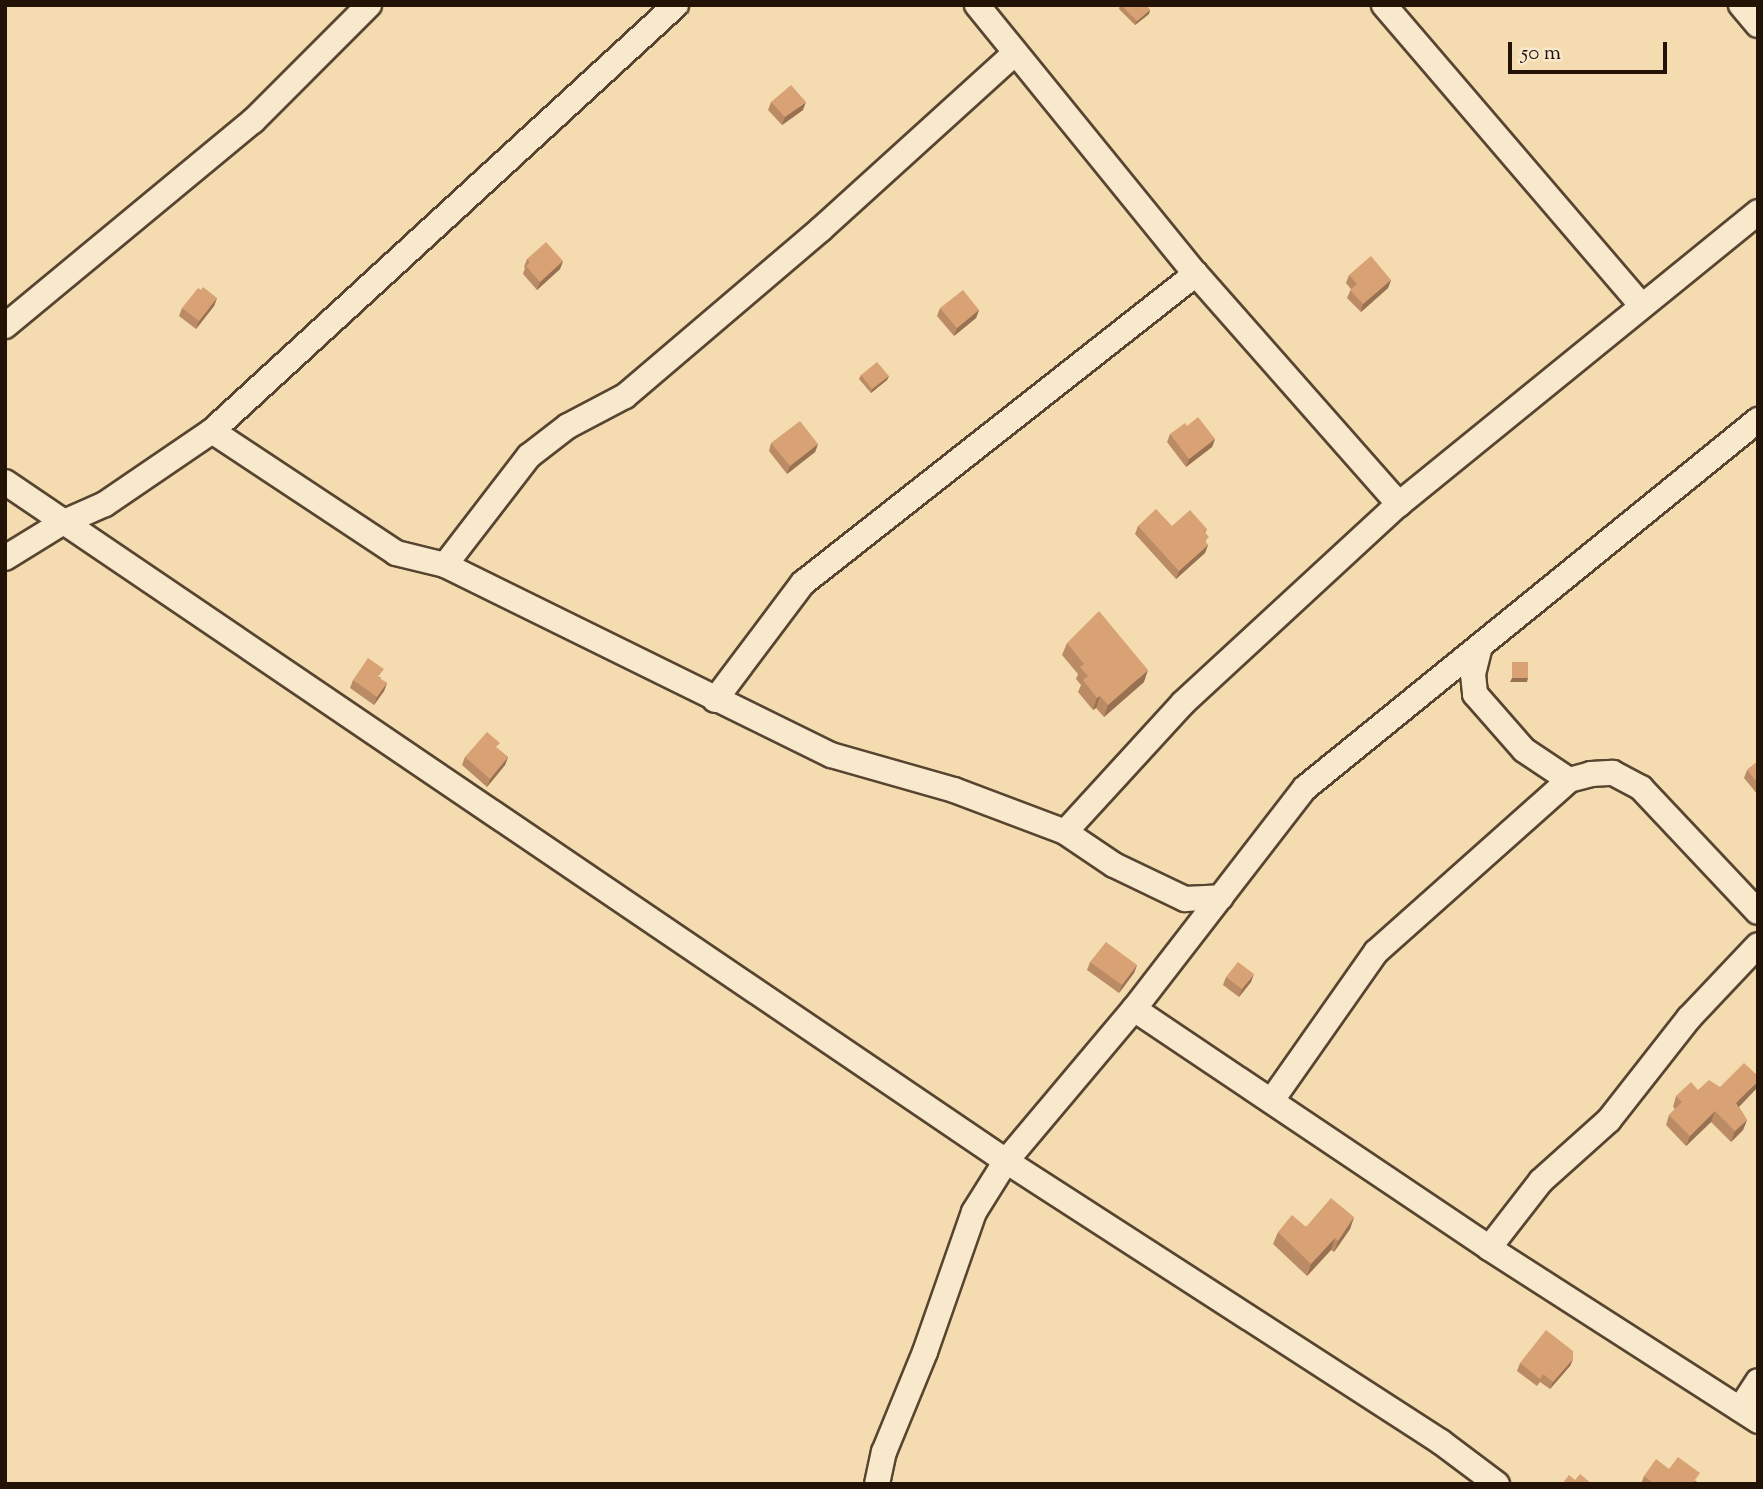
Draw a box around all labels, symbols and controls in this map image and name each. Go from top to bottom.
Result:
scale bar [1511,28,1670,72]
text: 50 m [1521,39,1561,69]

